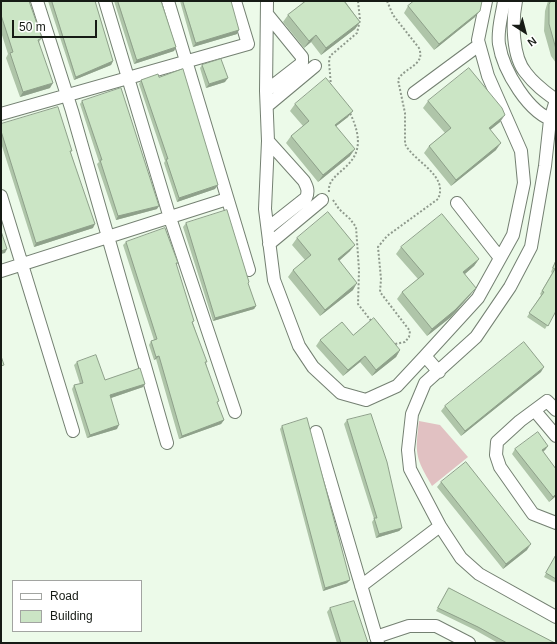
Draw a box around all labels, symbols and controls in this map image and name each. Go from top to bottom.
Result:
scale bar [14,12,99,38]
north arrow [505,12,545,52]
text: 50 m [19,20,46,34]
text: N [525,35,539,49]
legend [12,580,142,632]
text: Road [50,589,79,603]
text: Building [50,609,93,623]

